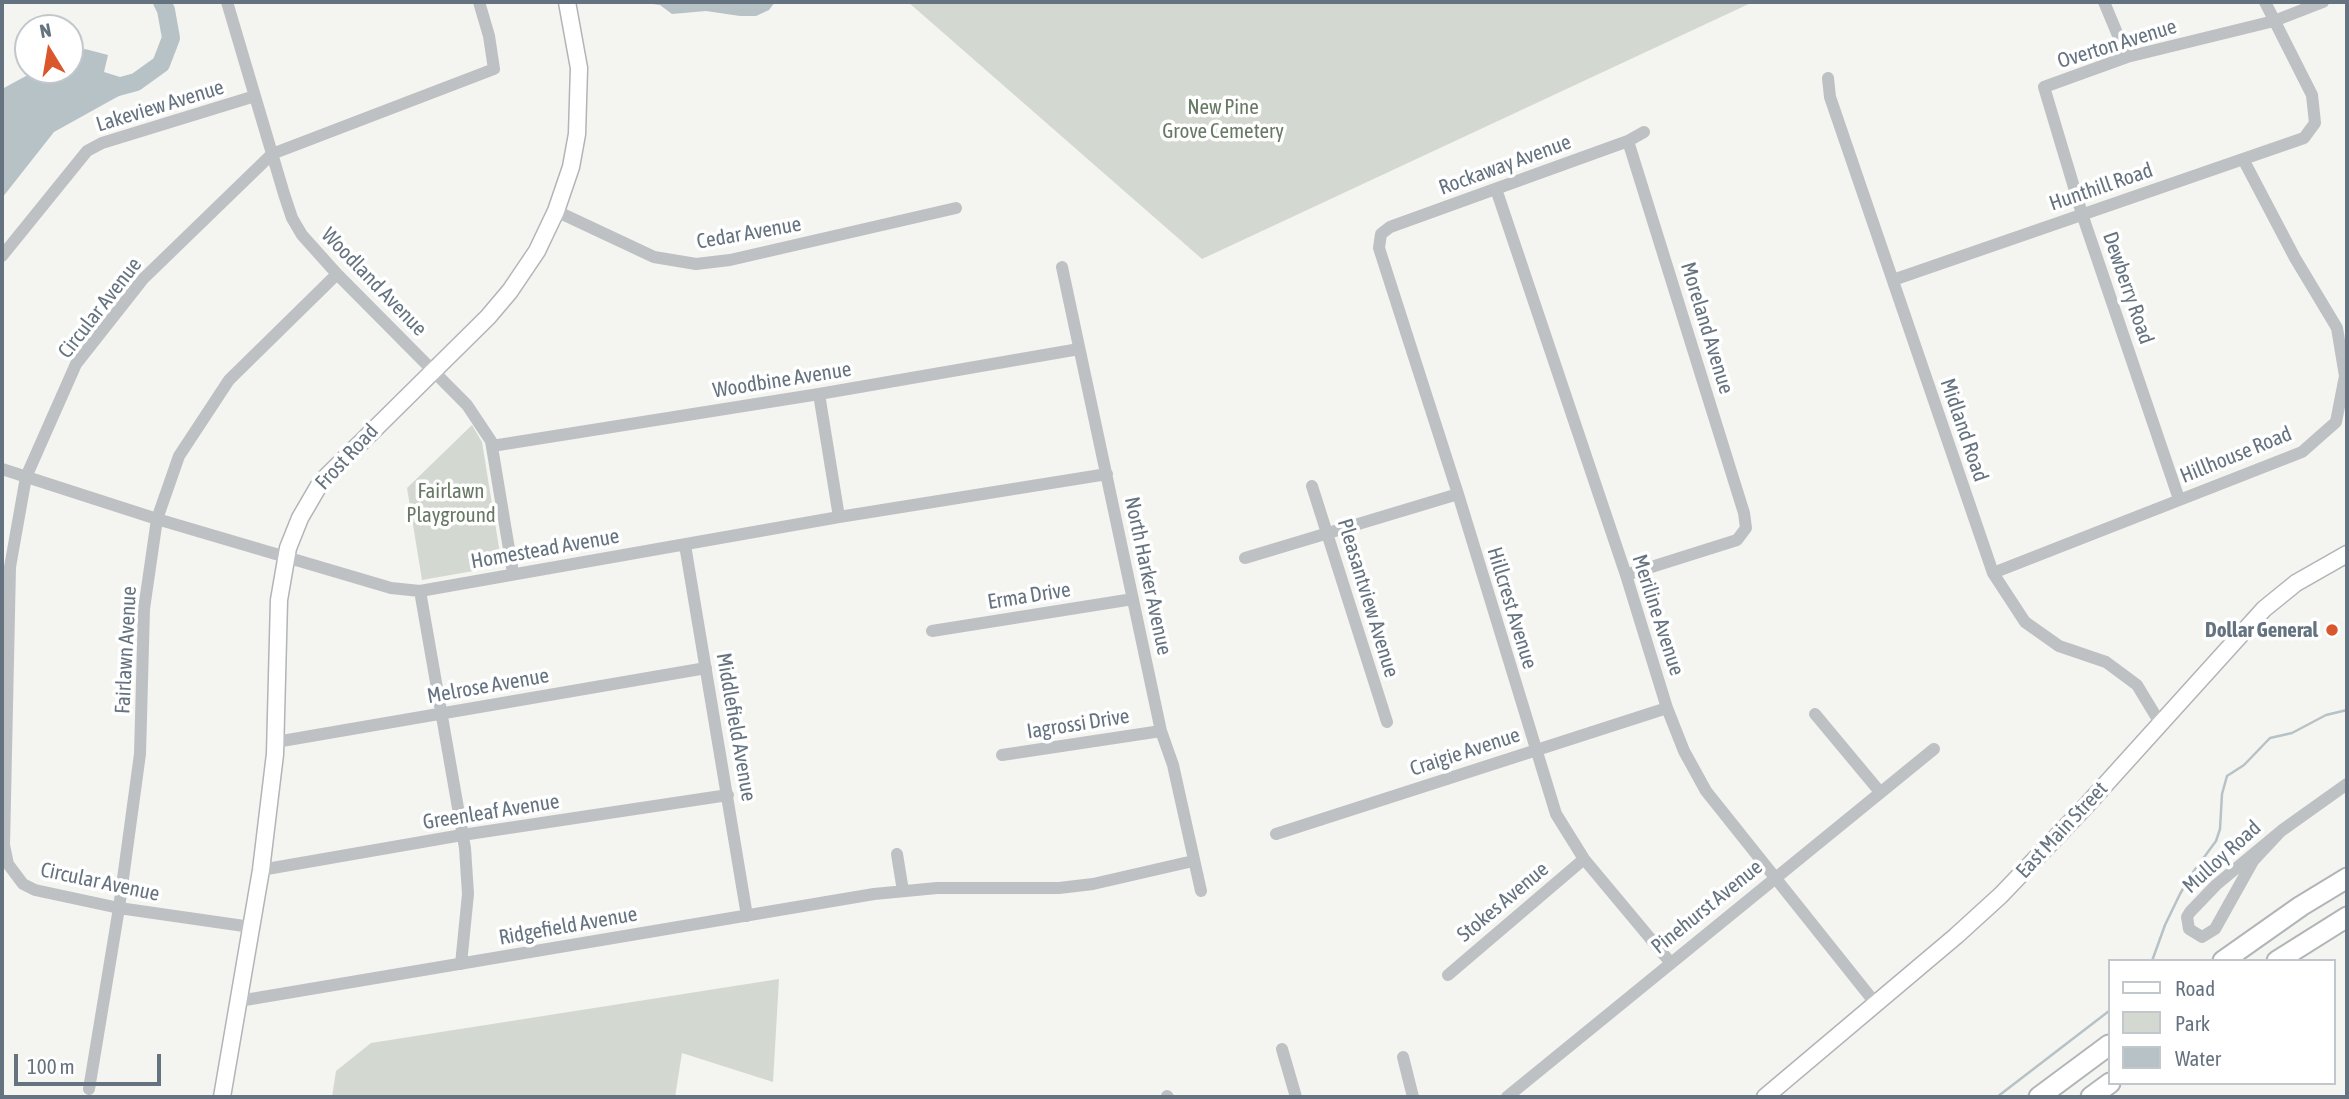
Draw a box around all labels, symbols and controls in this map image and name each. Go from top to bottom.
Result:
north arrow [14,14,84,84]
street label: Overton Avenue [2054,14,2180,74]
text: N [38,18,53,42]
street label: Lakeview Avenue [93,75,227,137]
park label: New Pine Grove Cemetery [1162,94,1284,144]
street label: Rockaway Avenue [1435,129,1575,201]
street label: Hunthill Road [2046,158,2156,216]
street label: Cedar Avenue [695,211,803,255]
street label: Woodland Avenue [316,223,432,341]
street label: Dewberry Road [2097,229,2159,347]
street label: Circular Avenue [53,253,147,363]
street label: Moreland Avenue [1675,259,1739,397]
street label: Woodbine Avenue [711,357,853,403]
street label: Midland Road [1935,375,1993,485]
street label: Frost Road [310,419,384,495]
street label: Hillhouse Road [2176,421,2296,489]
park label: Fairlawn Playground [406,478,496,528]
street label: North Harker Avenue [1119,495,1177,657]
street label: Pleasantview Avenue [1332,516,1404,680]
street label: Homestead Avenue [469,524,621,574]
street label: Hillcrest Avenue [1482,544,1542,672]
street label: Meriline Avenue [1627,551,1689,679]
street label: Erma Drive [986,577,1072,615]
street label: Fairlawn Avenue [110,585,142,715]
place label: Dollar General [2205,617,2318,643]
marker: Dollar General [2324,622,2340,638]
street label: Middlefield Avenue [711,651,761,803]
street label: Melrose Avenue [425,663,551,709]
street label: Iagrossi Drive [1025,703,1131,745]
street label: Craigie Avenue [1407,722,1523,782]
street label: East Main Street [2011,776,2113,884]
street label: Greenleaf Avenue [421,789,561,835]
street label: Mulloy Road [2178,815,2266,899]
street label: Pinehurst Avenue [1646,855,1768,959]
street label: Circular Avenue [38,857,162,907]
street label: Stokes Avenue [1452,857,1554,947]
street label: Ridgefield Avenue [497,901,639,951]
legend [2108,959,2335,1085]
text: Road [2175,976,2215,1000]
text: Park [2175,1011,2210,1035]
scale bar [18,1040,164,1084]
text: Water [2175,1046,2221,1070]
text: 100 m [27,1054,75,1078]

